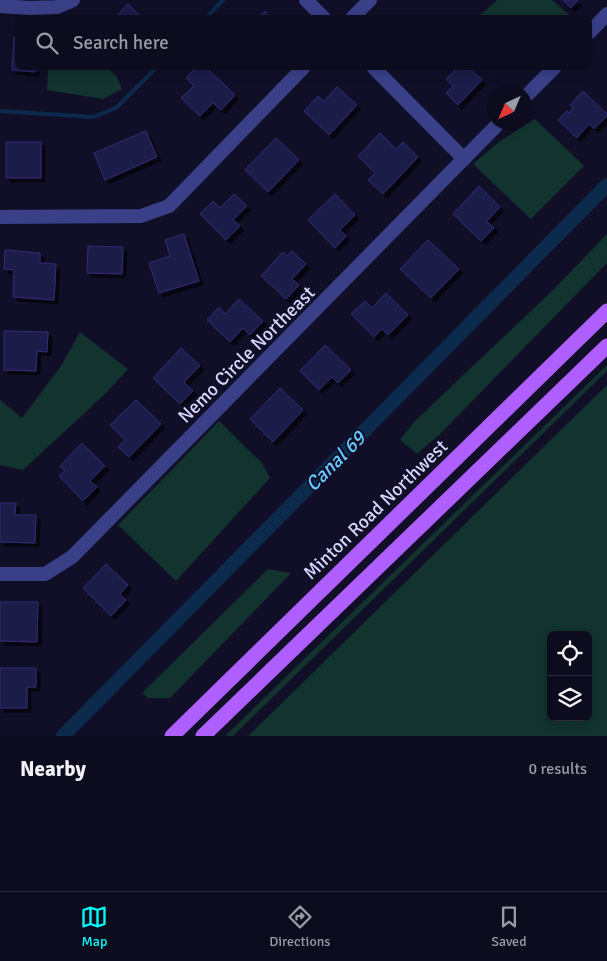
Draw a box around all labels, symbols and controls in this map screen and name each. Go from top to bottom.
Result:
search box [15,15,592,70]
icon: search [33,29,61,57]
text: Search here [73,31,169,55]
north arrow [487,85,532,130]
street label: Nemo Circle Northeast [173,281,321,428]
water label: Canal 69 [300,425,372,497]
street label: Minton Road Northwest [299,434,453,585]
map controls [547,631,592,721]
button: locate [547,631,592,676]
button: layers [547,676,592,721]
text: Nearby [20,756,86,782]
text: 0 results [528,759,587,779]
tab: Map [80,903,108,950]
tab: Directions [269,903,330,950]
tab: Saved [491,903,527,950]

